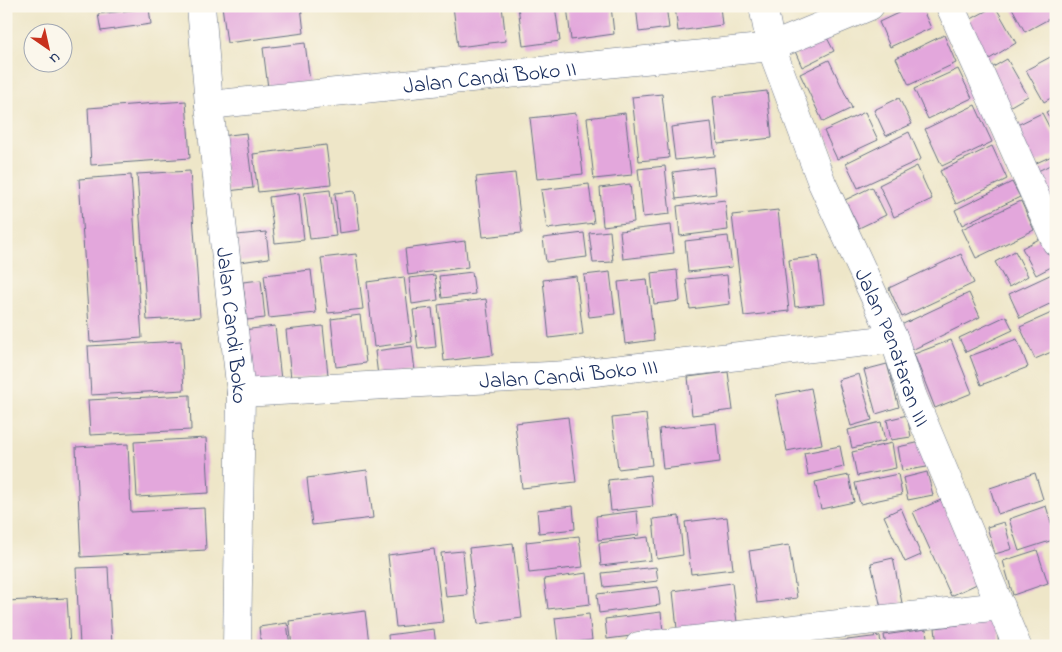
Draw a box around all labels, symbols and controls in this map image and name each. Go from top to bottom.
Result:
north arrow [22,22,72,72]
text: U [45,46,64,69]
street label: Jalan Candi Boko II [402,54,578,104]
street label: Jalan Candi Boko [206,245,254,404]
street label: Jalan Penataran III [844,264,937,432]
street label: Jalan Candi Boko III [478,352,660,399]

